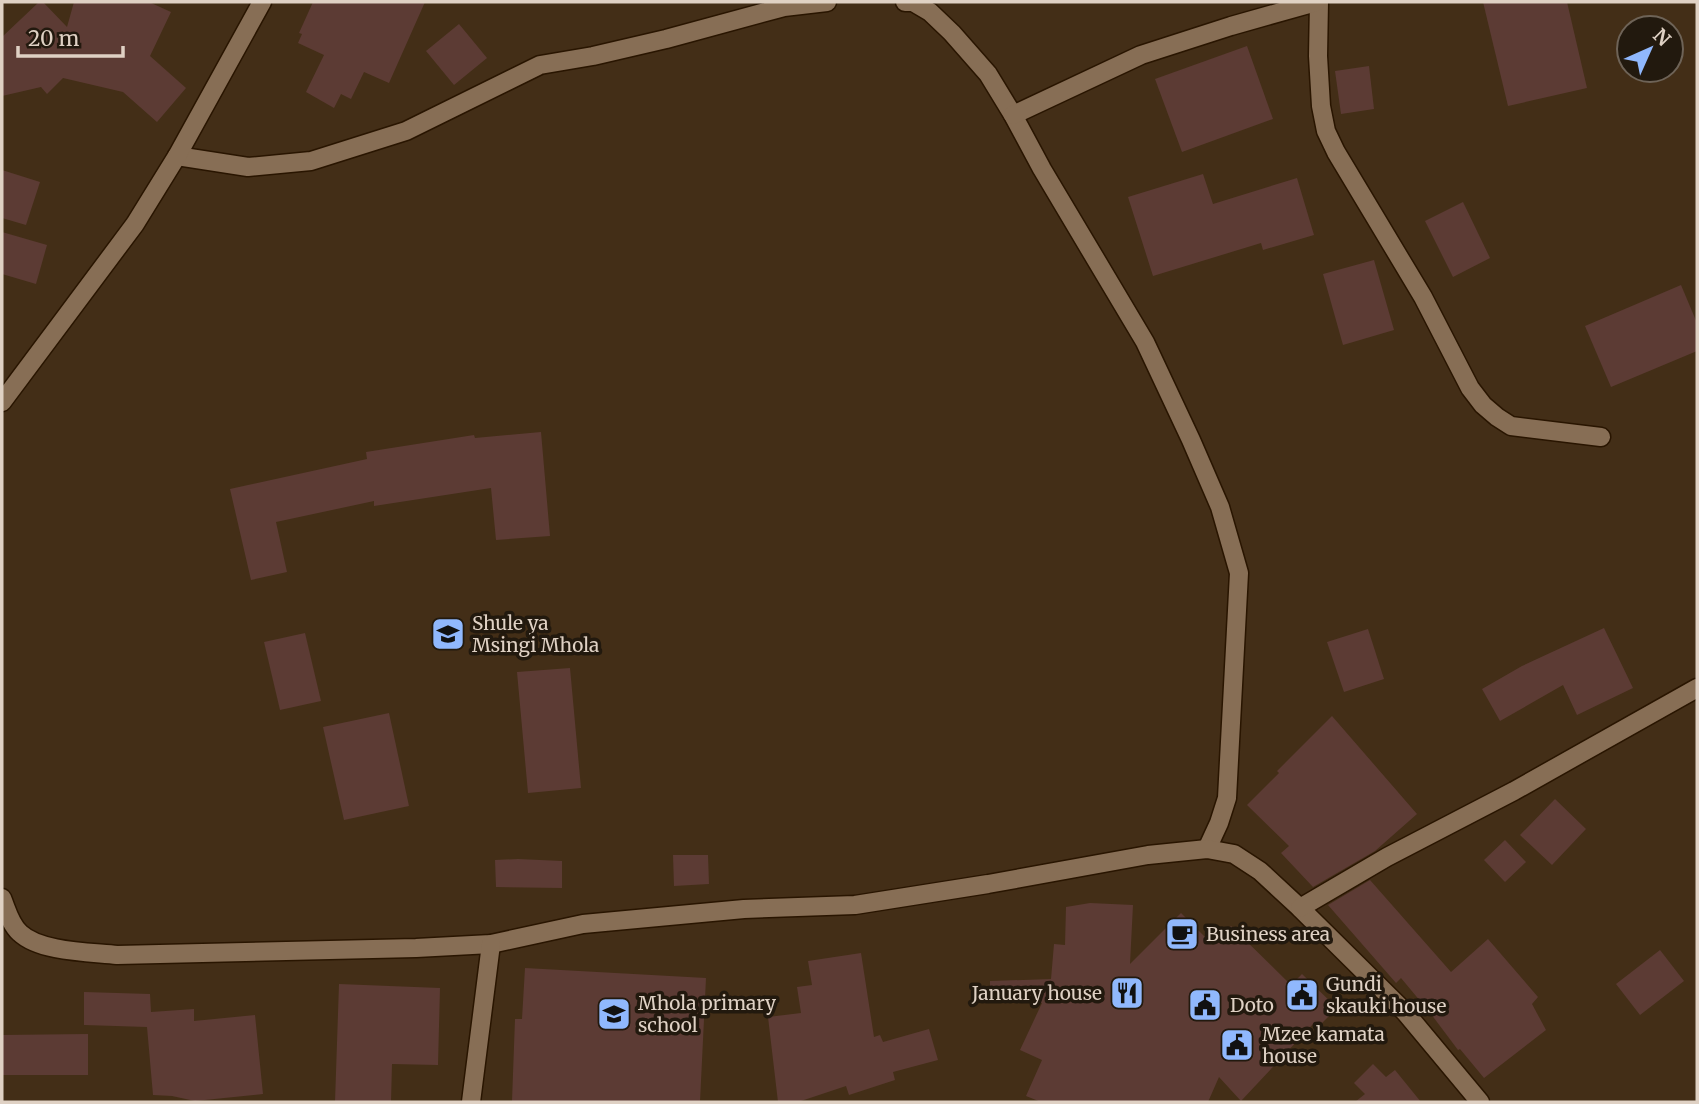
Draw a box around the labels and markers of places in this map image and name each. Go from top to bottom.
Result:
place label: Shule ya Msingi Mhola [472,611,599,657]
school or university icon: Shule ya Msingi Mhola [429,615,467,653]
cafe icon: Business area [1163,915,1201,953]
place label: Business area [1206,922,1330,946]
place label: Gundi skauki house [1326,972,1446,1018]
restaurant icon: January house [1108,974,1146,1012]
public building icon: Gundi skauki house [1283,976,1321,1014]
place label: January house [971,981,1102,1005]
public building icon: Doto [1186,986,1224,1024]
place label: Mhola primary school [638,991,776,1037]
place label: Doto [1230,993,1274,1017]
school or university icon: Mhola primary school [595,995,633,1033]
place label: Mzee kamata house [1262,1022,1385,1068]
public building icon: Mzee kamata house [1218,1026,1256,1064]

